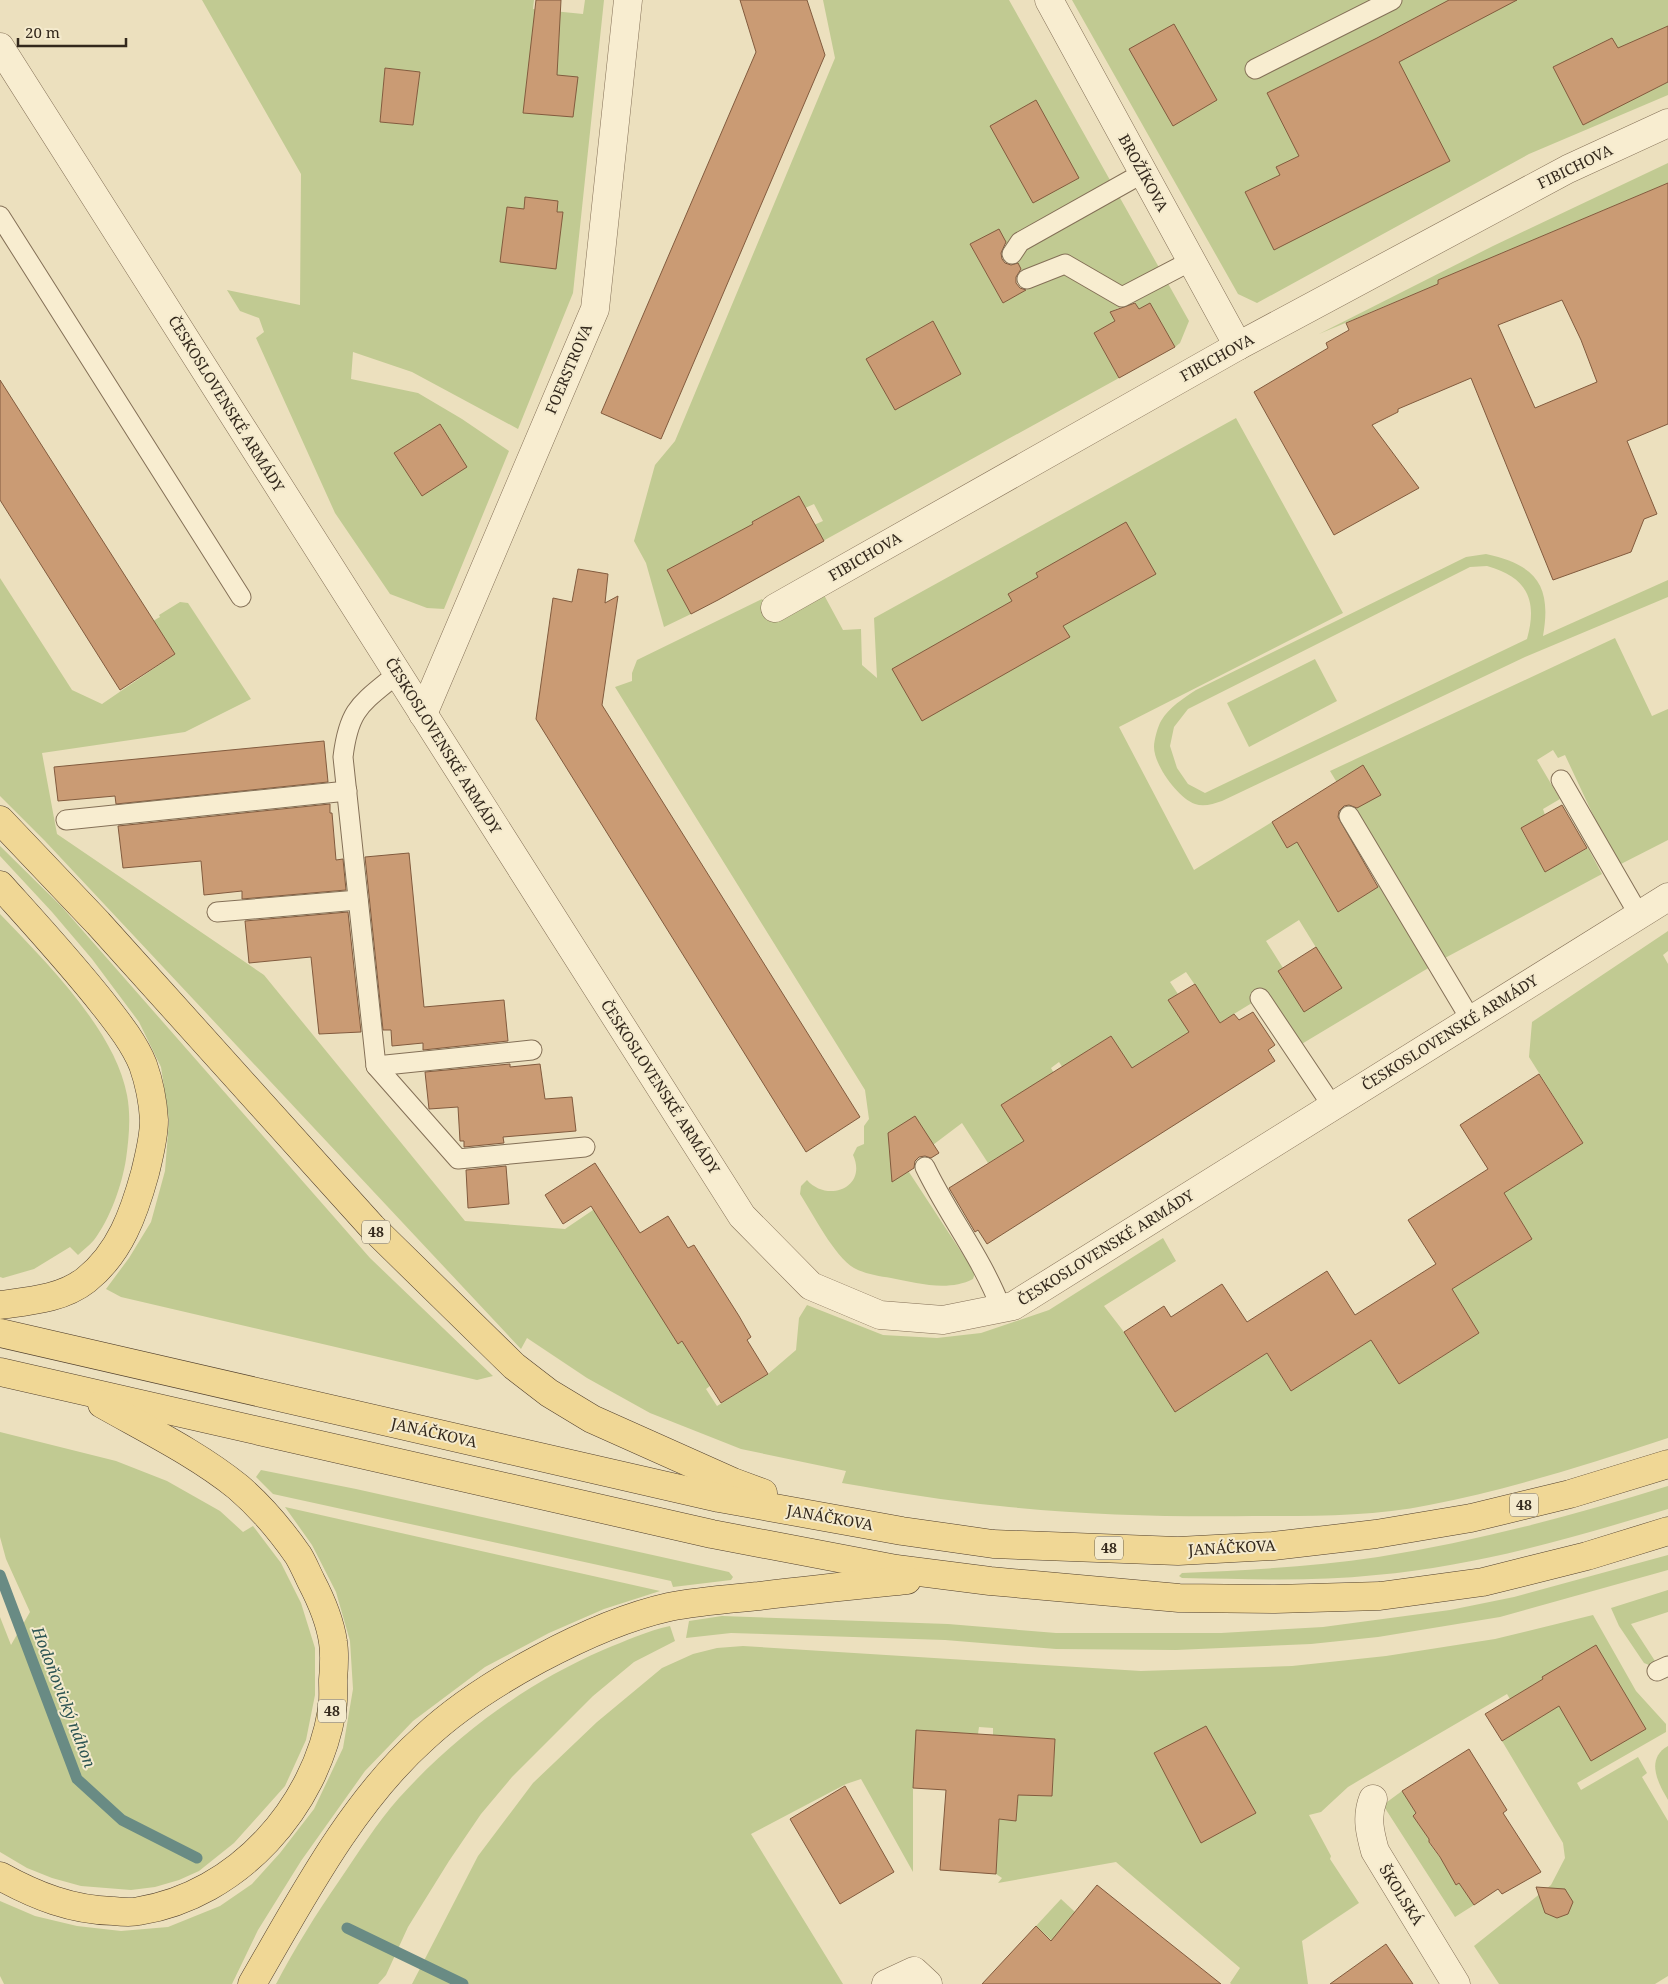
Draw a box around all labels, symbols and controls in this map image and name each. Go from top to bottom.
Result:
scale bar [18,15,125,47]
text: 20 m [25,22,60,42]
street label: BROŽÍKOVA [1114,130,1174,215]
street label: FIBICHOVA [1534,139,1616,193]
street label: ČESKOSLOVENSKÉ ARMÁDY [164,312,290,496]
street label: FOERSTROVA [540,320,596,417]
street label: FIBICHOVA [1176,329,1257,386]
street label: FIBICHOVA [824,527,905,585]
street label: ČESKOSLOVENSKÉ ARMÁDY [381,654,507,838]
street label: ČESKOSLOVENSKÉ ARMÁDY [1358,969,1542,1095]
street label: ČESKOSLOVENSKÉ ARMÁDY [597,995,725,1178]
street label: ČESKOSLOVENSKÉ ARMÁDY [1014,1184,1198,1310]
road number: 48 [362,1220,390,1244]
street label: JANÁČKOVA [388,1412,479,1452]
road number: 48 [1510,1494,1538,1516]
street label: JANÁČKOVA [784,1499,875,1535]
street label: JANÁČKOVA [1187,1535,1277,1559]
road number: 48 [1095,1536,1123,1560]
water label: Hodoňovický náhon [27,1622,101,1771]
road number: 48 [318,1700,346,1722]
street label: ŠKOLSKÁ [1375,1860,1429,1929]

